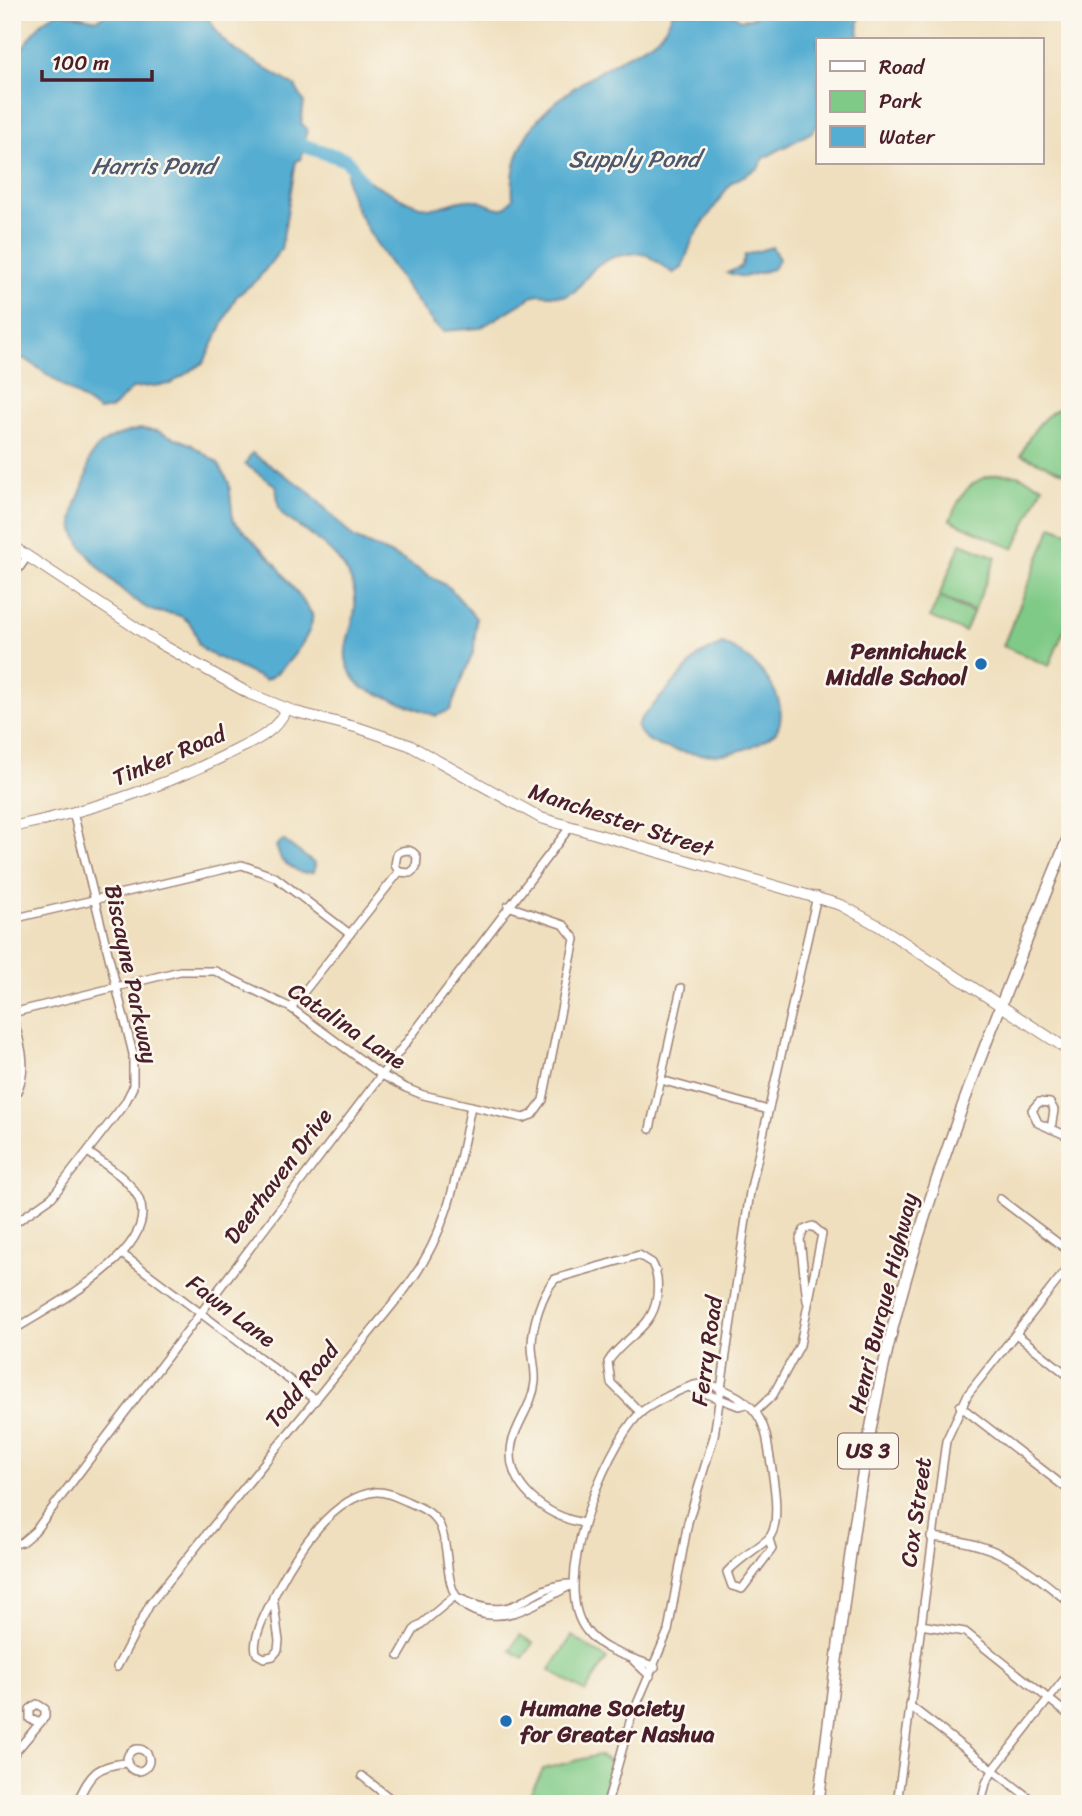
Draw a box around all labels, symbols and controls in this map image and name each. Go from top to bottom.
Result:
scale bar [42,38,152,82]
legend [816,38,1044,164]
text: 100 m [52,44,109,82]
text: Road [879,48,926,86]
text: Park [879,82,922,120]
text: Water [879,118,936,156]
water label: Supply Pond [568,138,706,180]
water label: Harris Pond [91,145,221,187]
place label: Pennichuck Middle School [825,631,968,698]
marker: Pennichuck Middle School [973,656,989,672]
street label: Tinker Road [106,713,234,798]
street label: Manchester Street [523,771,720,870]
street label: Biscayne Parkway [92,881,170,1067]
street label: Catalina Lane [279,971,415,1081]
street label: Deerhaven Drive [213,1099,343,1253]
street label: Henri Burque Highway [836,1188,930,1417]
street label: Fawn Lane [177,1263,285,1359]
street label: Ferry Road [679,1292,735,1408]
street label: Todd Road [254,1331,351,1438]
road number: US 3 [838,1434,898,1468]
street label: Cox Street [888,1454,944,1570]
place label: Humane Society for Greater Nashua [519,1688,715,1755]
marker: Humane Society for Greater Nashua [498,1713,514,1729]

